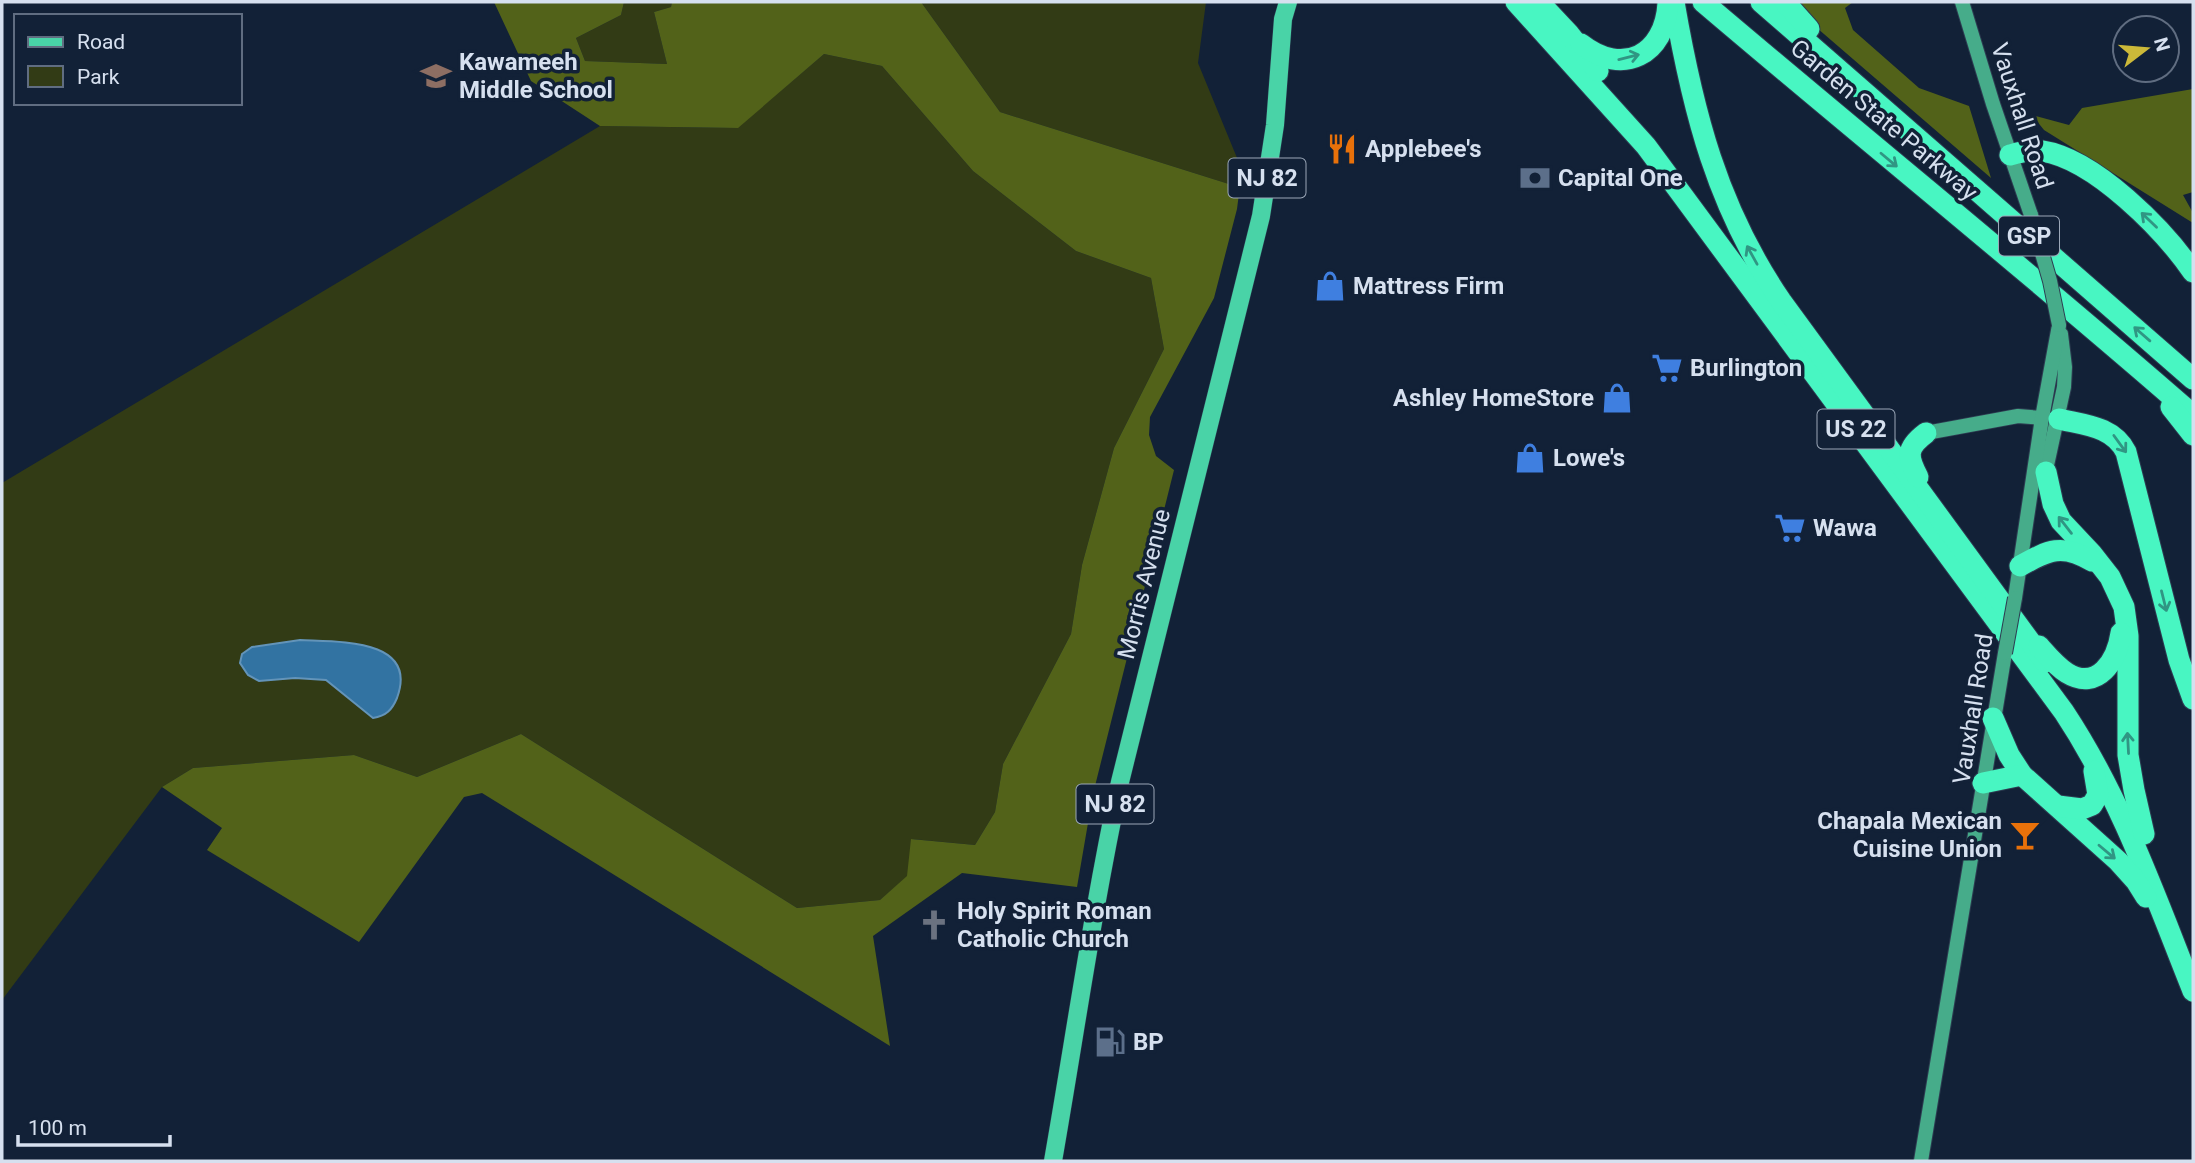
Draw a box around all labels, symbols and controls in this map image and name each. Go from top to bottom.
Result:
legend [14,14,242,105]
north arrow [2111,14,2181,84]
text: Road [77,30,125,54]
street label: Garden State Parkway [1785,34,1984,207]
text: N [2149,35,2175,54]
street label: Vauxhall Road [1985,39,2059,193]
place label: Kawameeh Middle School [459,48,613,104]
one-way arrow [1617,50,1640,63]
school or university icon: Kawameeh Middle School [419,59,453,93]
text: Park [77,65,120,89]
restaurant icon: Applebee's [1325,132,1359,166]
place label: Applebee's [1365,135,1481,163]
one-way arrow [1880,152,1898,167]
road number: NJ 82 [1228,158,1306,197]
bank icon: Capital One [1518,161,1552,195]
place label: Capital One [1558,164,1683,192]
one-way arrow [2141,212,2158,229]
road number: GSP [1999,216,2059,256]
one-way arrow [1745,246,1759,266]
shop icon: Mattress Firm [1313,269,1347,303]
place label: Mattress Firm [1353,272,1504,300]
one-way arrow [2133,326,2151,342]
supermarket icon: Burlington [1650,351,1684,385]
place label: Burlington [1690,354,1802,382]
shop icon: Ashley HomeStore [1600,381,1634,415]
place label: Ashley HomeStore [1393,384,1594,412]
road number: US 22 [1818,410,1895,448]
one-way arrow [2112,434,2127,453]
shop icon: Lowe's [1513,441,1547,475]
place label: Lowe's [1553,444,1625,472]
street label: Morris Avenue [1112,506,1176,662]
supermarket icon: Wawa [1773,511,1807,545]
place label: Wawa [1813,514,1877,542]
one-way arrow [2057,516,2072,535]
one-way arrow [2158,589,2171,611]
street label: Vauxhall Road [1947,632,1999,786]
one-way arrow [2121,732,2134,755]
road number: NJ 82 [1076,784,1154,824]
place label: Chapala Mexican Cuisine Union [1817,807,2002,863]
bar icon: Chapala Mexican Cuisine Union [2008,818,2042,852]
one-way arrow [2098,845,2116,860]
place label: Holy Spirit Roman Catholic Church [957,897,1152,953]
church icon: Holy Spirit Roman Catholic Church [917,908,951,942]
fuel station icon: BP [1093,1025,1127,1059]
place label: BP [1133,1028,1164,1056]
scale bar [18,1104,170,1148]
text: 100 m [28,1116,87,1140]

